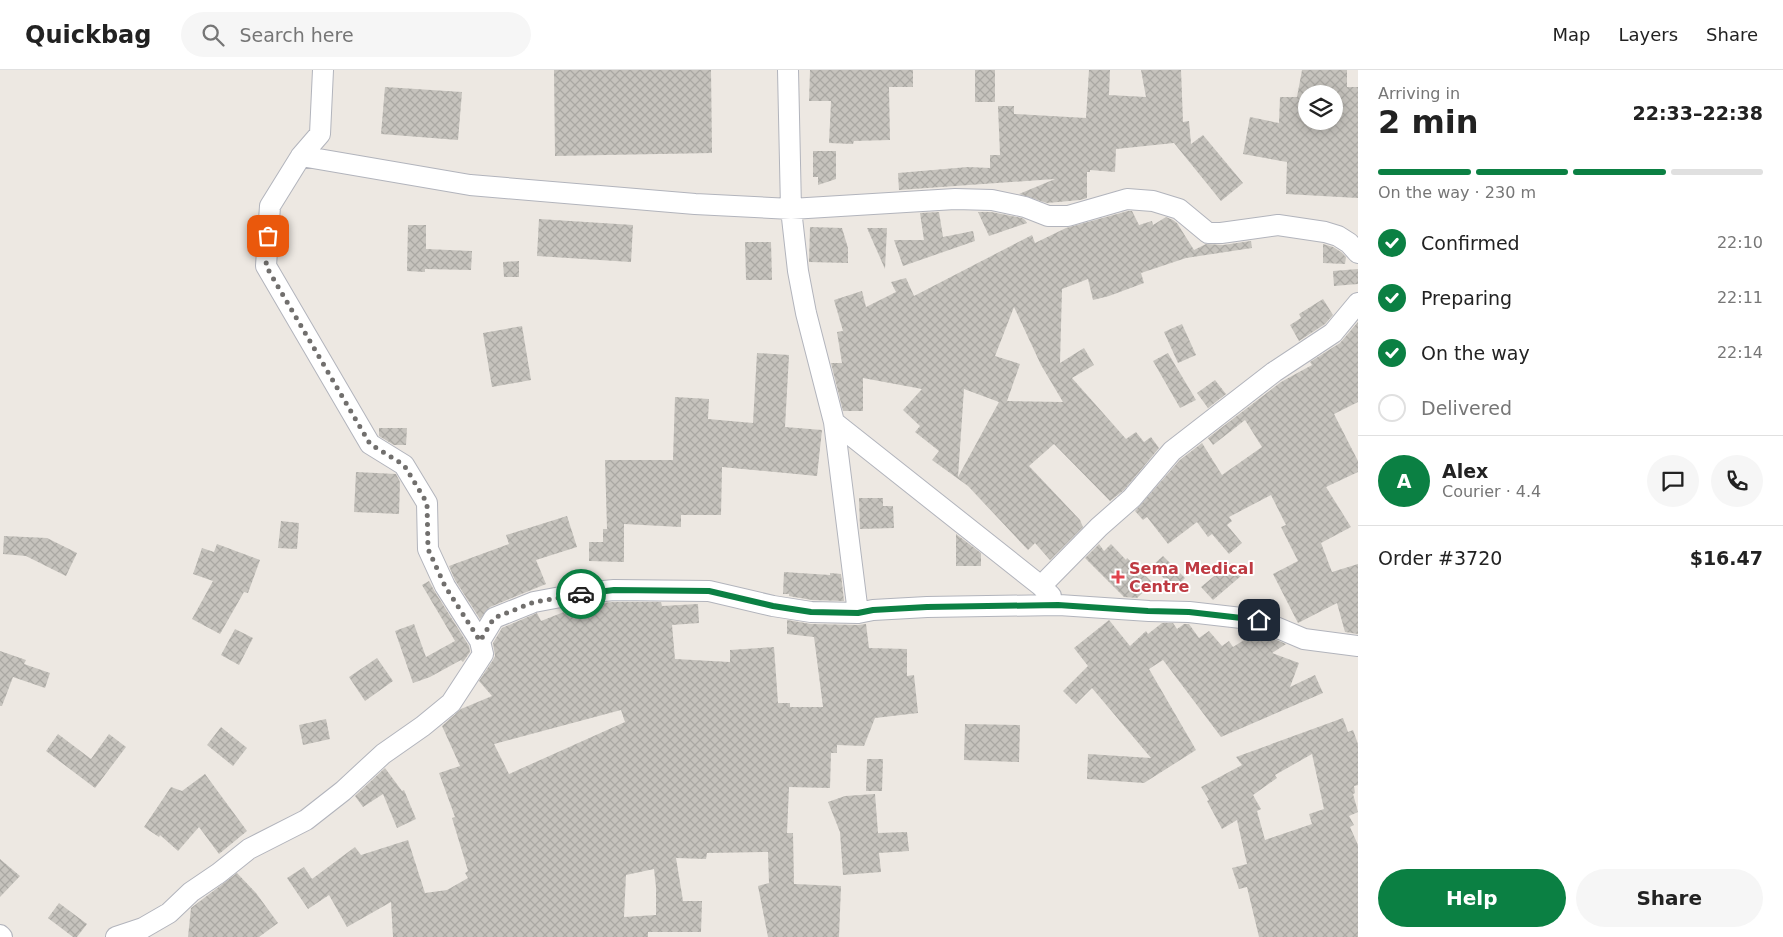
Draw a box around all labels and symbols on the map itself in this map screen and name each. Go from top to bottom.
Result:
pin [247,215,289,257]
place label: Sema Medical Centre [1129,559,1254,596]
courier [556,569,606,619]
marker: Sema Medical Centre [1111,570,1125,584]
pin [1238,599,1280,641]

